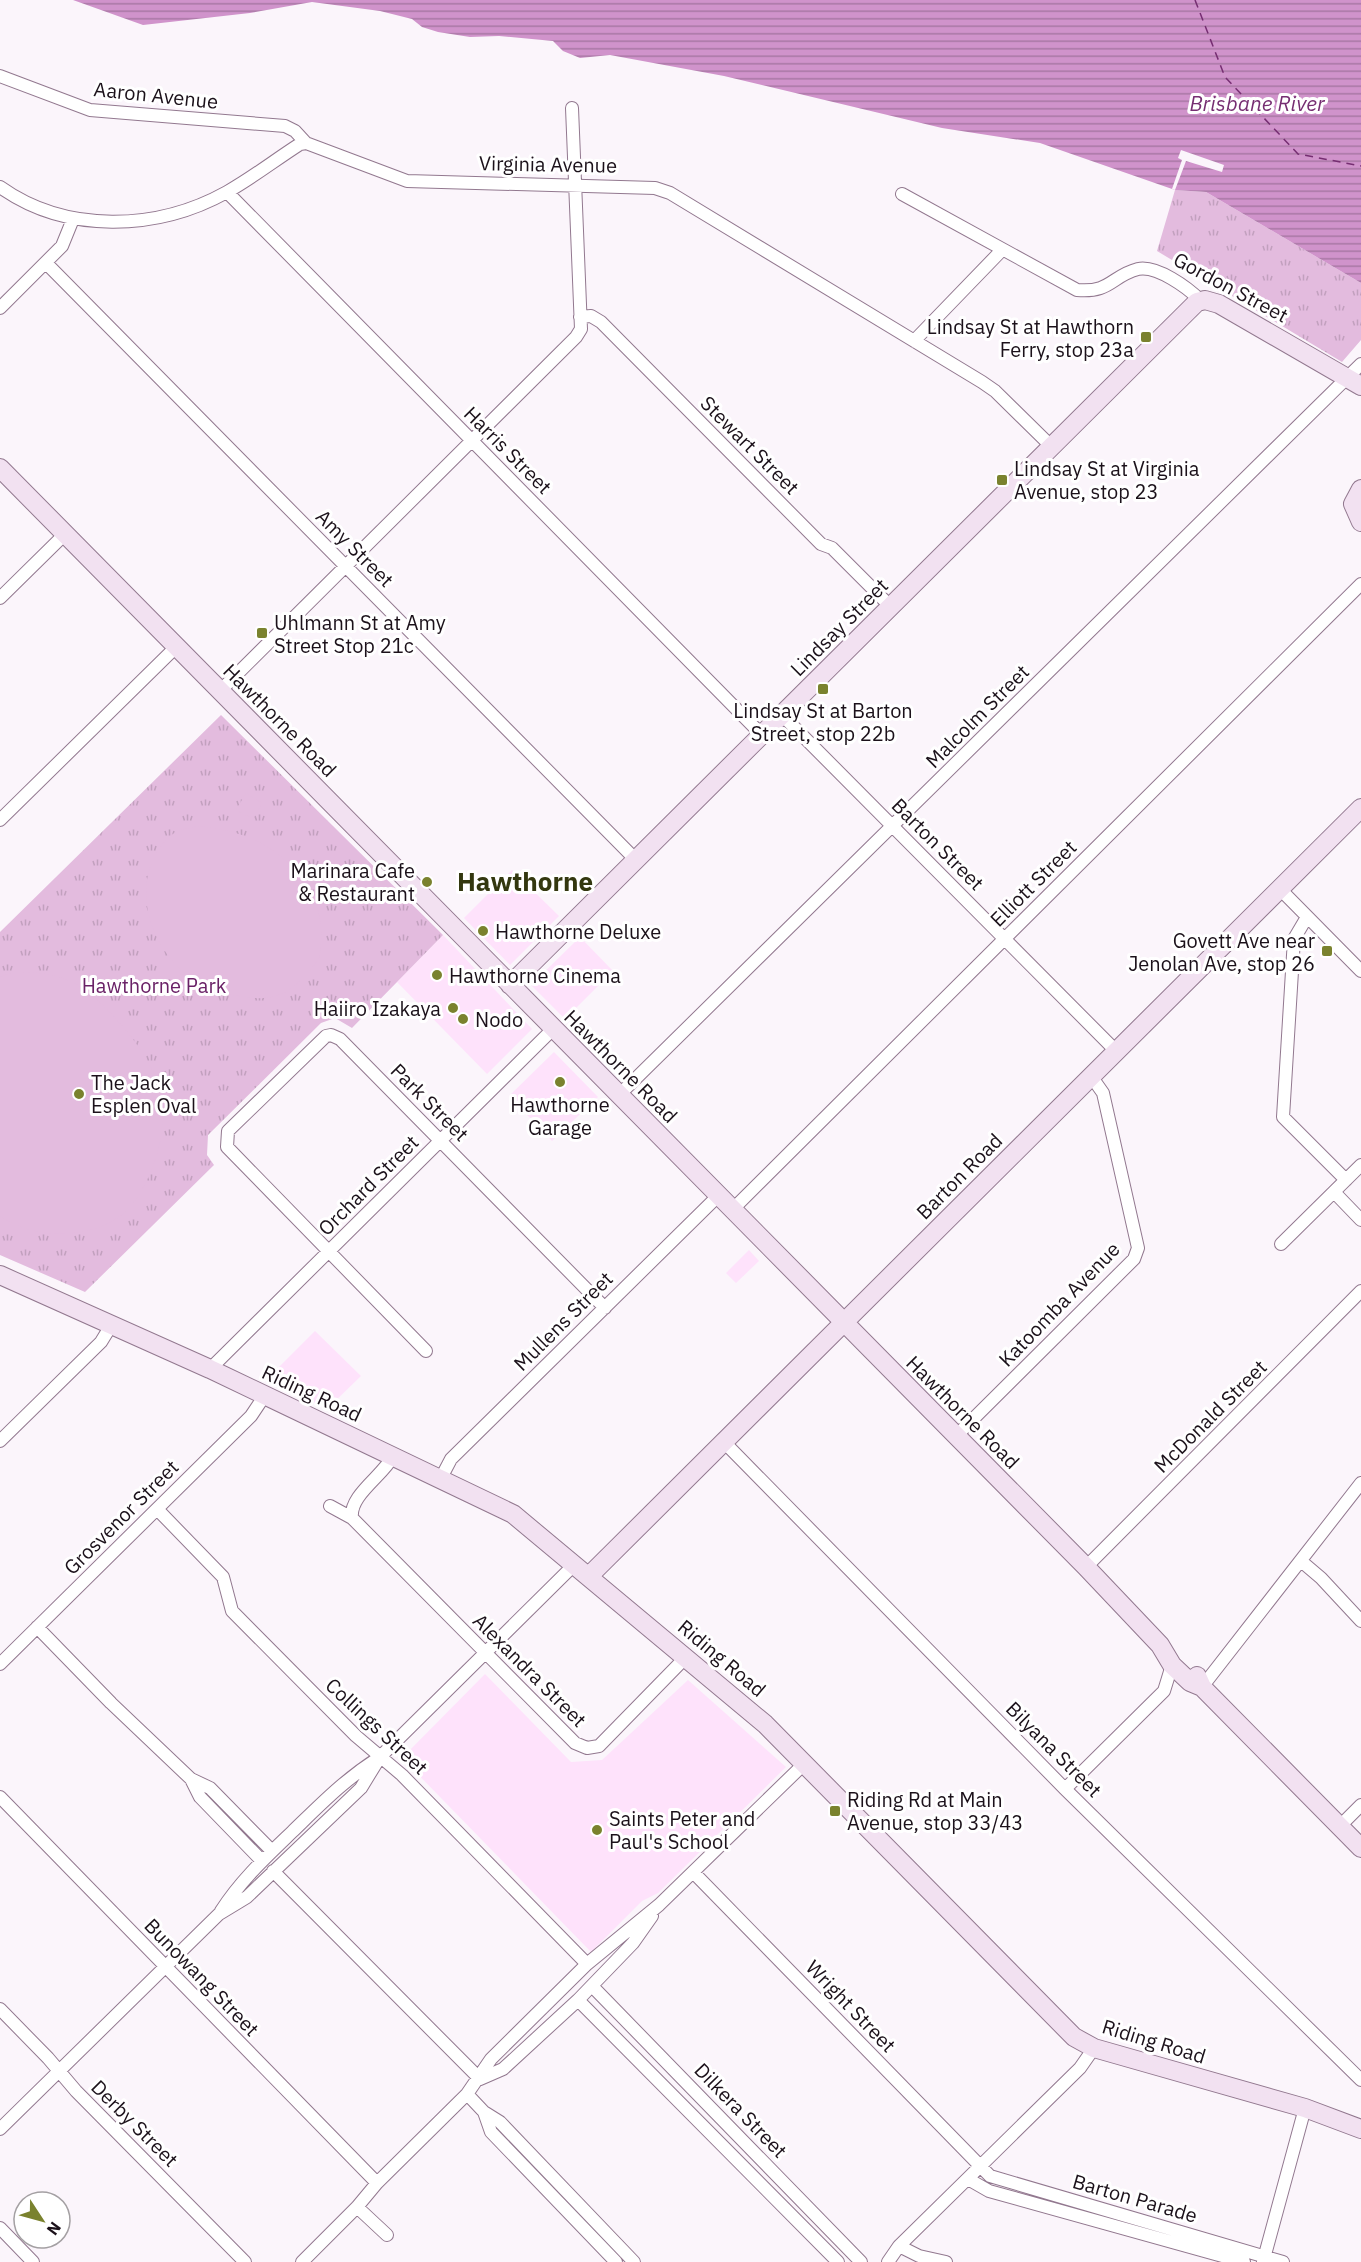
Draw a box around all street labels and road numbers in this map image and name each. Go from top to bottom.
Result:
street label: Aaron Avenue [92,75,220,115]
street label: Virginia Avenue [479,149,617,179]
street label: Gordon Street [1169,245,1293,329]
street label: Stewart Street [695,390,805,500]
street label: Harris Street [458,400,558,500]
street label: Amy Street [310,503,400,593]
street label: Lindsay Street [784,572,894,682]
street label: Hawthorne Road [217,657,343,783]
street label: Malcolm Street [919,658,1035,774]
street label: Barton Street [886,792,990,896]
street label: Elliott Street [984,834,1082,932]
street label: Hawthorne Road [558,1003,684,1129]
street label: Park Street [385,1057,475,1147]
street label: Barton Road [910,1127,1008,1225]
street label: Orchard Street [312,1129,424,1241]
street label: Katoomba Avenue [992,1236,1126,1372]
street label: Mullens Street [507,1265,619,1377]
street label: Hawthorne Road [900,1349,1026,1475]
street label: McDonald Street [1148,1354,1272,1478]
street label: Riding Road [258,1358,366,1428]
street label: Grosvenor Street [58,1454,184,1580]
street label: Alexandra Street [467,1607,593,1733]
street label: Riding Road [672,1613,772,1703]
street label: Collings Street [320,1672,434,1780]
street label: Bilyana Street [1000,1695,1108,1803]
street label: Bunowang Street [139,1912,265,2042]
street label: Wright Street [800,1954,902,2058]
street label: Riding Road [1099,2012,1209,2070]
street label: Dilkera Street [689,2057,793,2163]
street label: Derby Street [86,2074,184,2172]
street label: Barton Parade [1070,2167,1201,2229]

